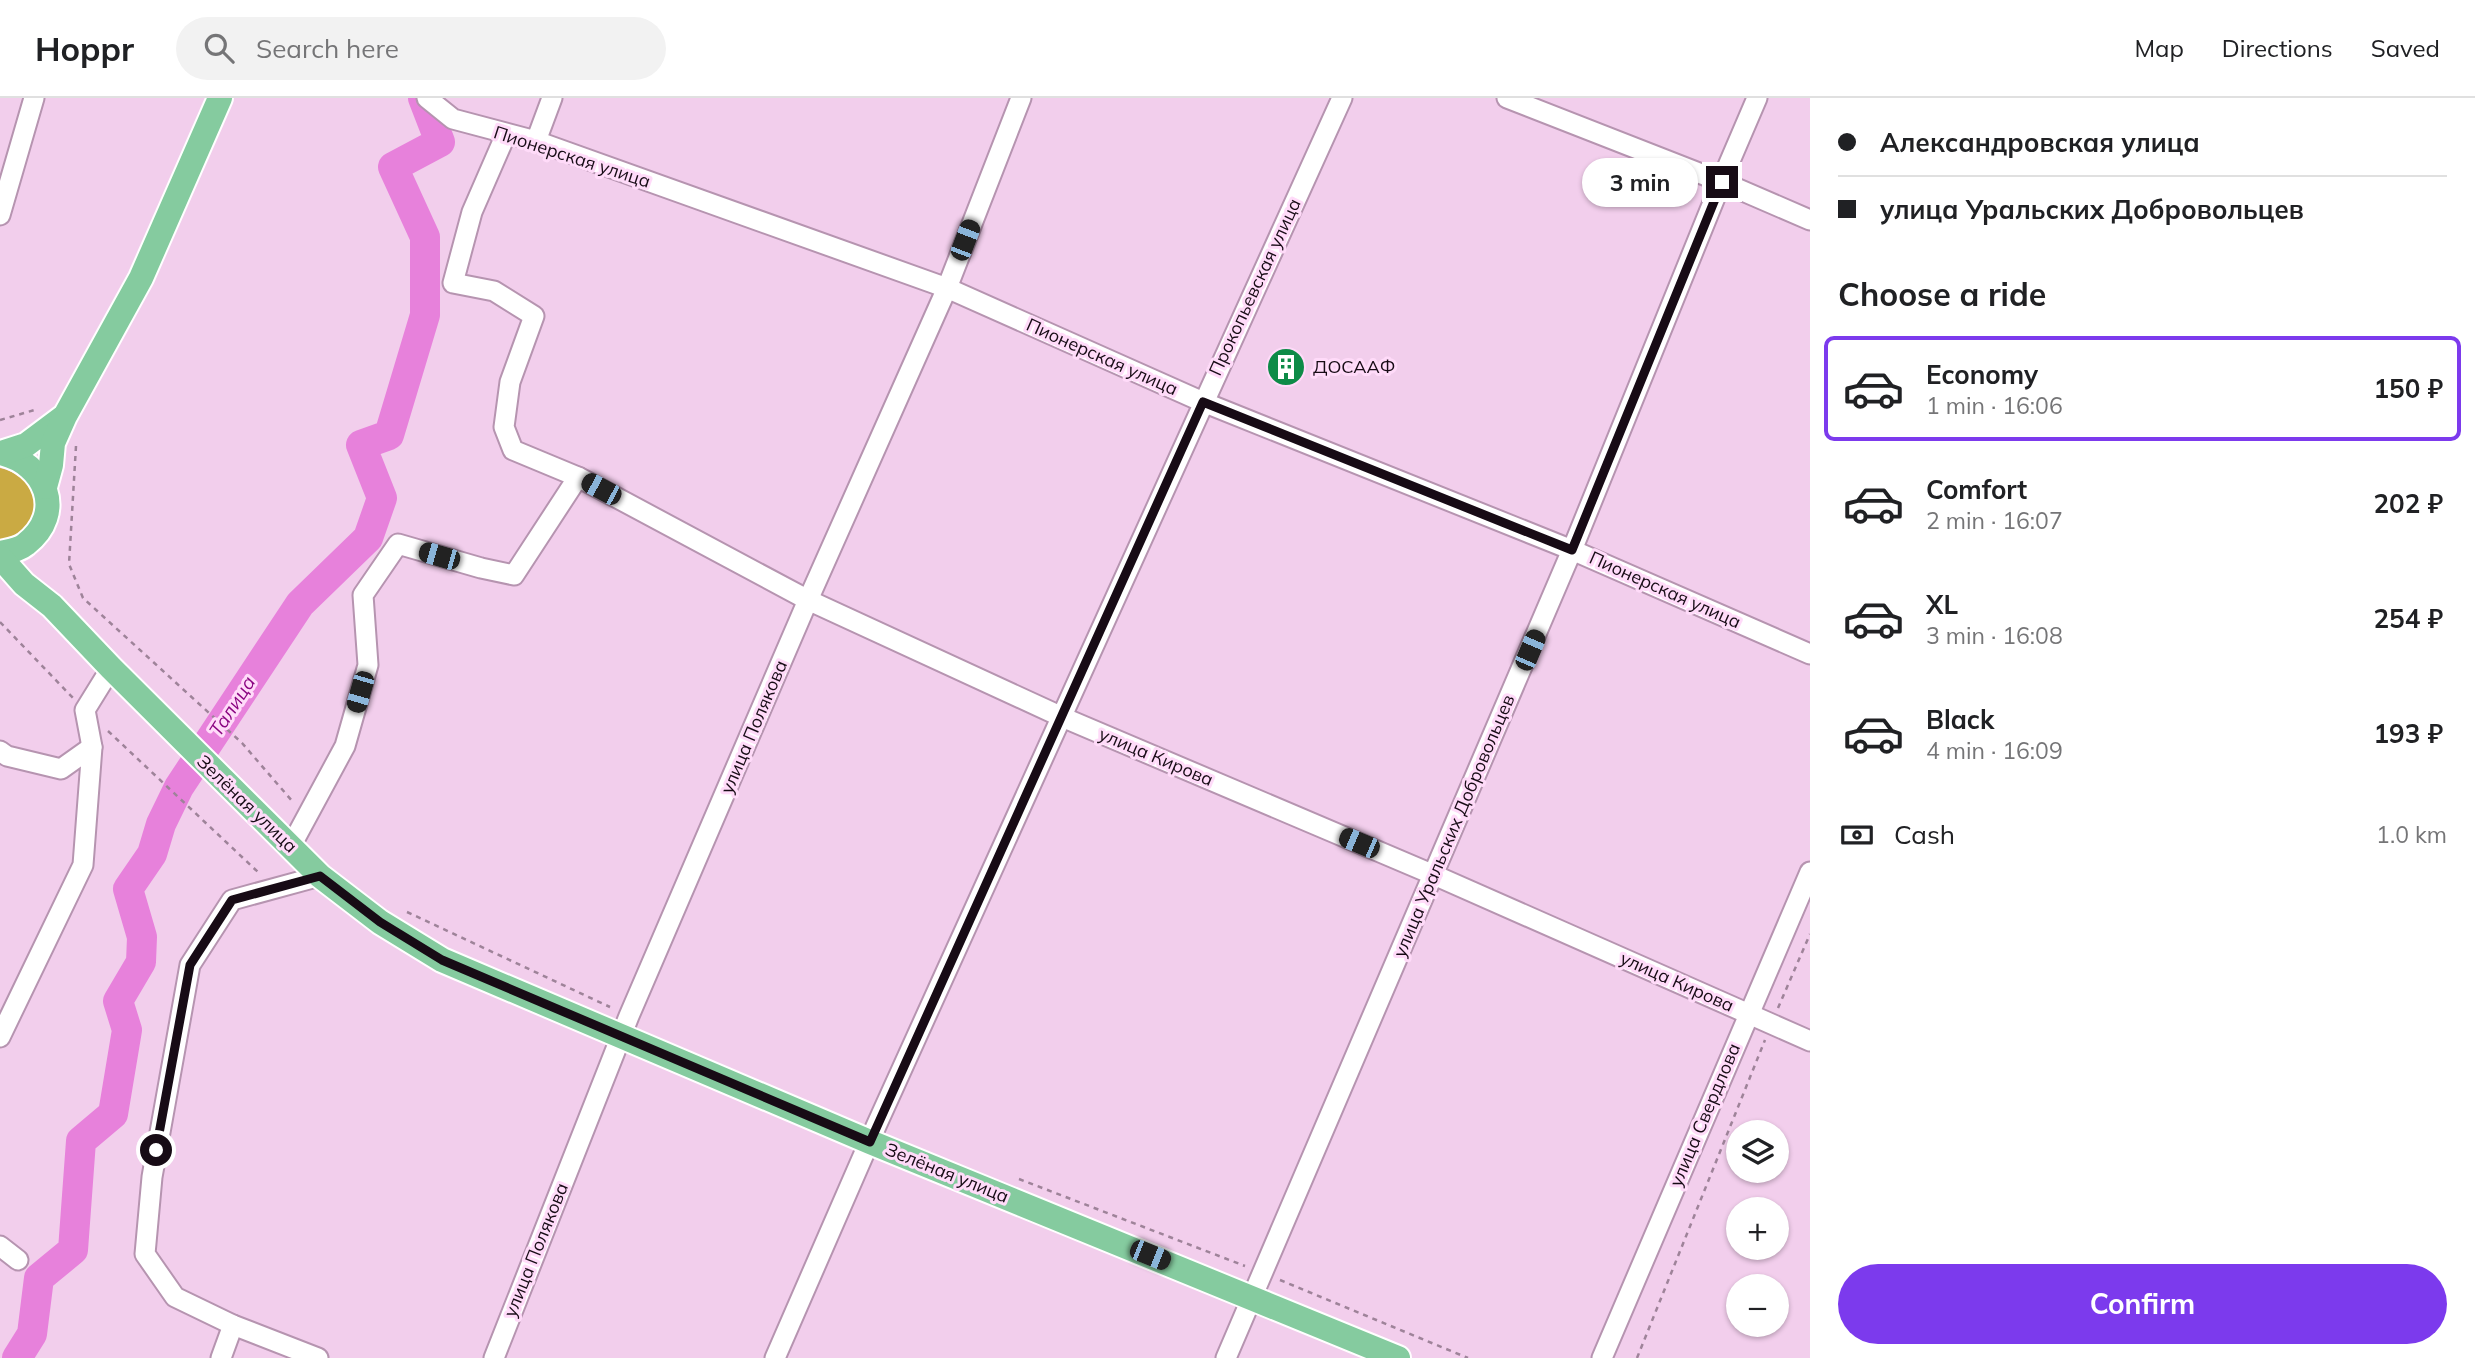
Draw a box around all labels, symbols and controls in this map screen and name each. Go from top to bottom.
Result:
search box [176,17,666,80]
text: Hoppr [35,28,134,69]
icon: search [200,29,238,67]
text: Search here [256,32,399,65]
text: Map [2134,33,2184,63]
text: Directions [2222,33,2333,63]
text: Saved [2371,33,2440,63]
street label: Пионерская улица [491,120,653,193]
text: Александровская улица [1880,126,2200,159]
callout: 3 min [1582,158,1698,206]
route end [1706,166,1738,198]
text: 3 min [1610,168,1670,197]
text: улица Уральских Добровольцев [1880,193,2304,226]
street label: Прокопьевская улица [1203,195,1306,379]
car [948,217,983,263]
text: Choose a ride [1838,274,2046,314]
street label: Пионерская улица [1023,313,1182,400]
building icon: ДОСААФ [1265,346,1307,388]
place label: ДОСААФ [1313,355,1395,378]
icon: car [1842,357,1905,420]
text: Economy [1926,358,2038,391]
text: 150 ₽ [2373,372,2443,405]
text: 1 min · 16:06 [1926,391,2063,420]
car [578,470,625,508]
icon: car [1842,472,1905,535]
text: Comfort [1926,473,2027,506]
text: 202 ₽ [2373,487,2443,520]
text: 2 min · 16:07 [1926,506,2063,535]
car [416,540,463,572]
street label: Пионерская улица [1586,546,1745,633]
icon: car [1842,587,1905,650]
text: XL [1926,588,1958,621]
text: 254 ₽ [2373,602,2443,635]
text: 3 min · 16:08 [1926,621,2063,650]
car [1513,627,1548,673]
street label: улица Полякова [715,657,792,797]
car [345,669,376,715]
water label: Талица [204,671,260,741]
street label: улица Уральских Добровольцев [1388,691,1519,961]
icon: car [1842,702,1905,765]
text: Black [1926,703,1994,736]
text: 193 ₽ [2373,717,2443,750]
street label: улица Кирова [1095,722,1217,791]
text: 4 min · 16:09 [1926,736,2063,765]
street label: Зелёная улица [192,750,302,857]
icon: cash [1838,816,1876,854]
text: Cash [1894,818,1955,851]
text: 1.0 km [2376,820,2447,849]
car [1336,825,1383,861]
street label: улица Кирова [1617,946,1738,1017]
street label: улица Свердлова [1664,1040,1745,1190]
map controls [1726,1120,1789,1337]
button: layers [1726,1120,1789,1183]
route start [140,1134,172,1166]
street label: Зелёная улица [882,1137,1012,1208]
street label: улица Полякова [498,1179,573,1320]
button: + [1726,1197,1789,1260]
car [1127,1237,1174,1273]
button: Confirm [1838,1264,2447,1344]
button: − [1726,1274,1789,1337]

